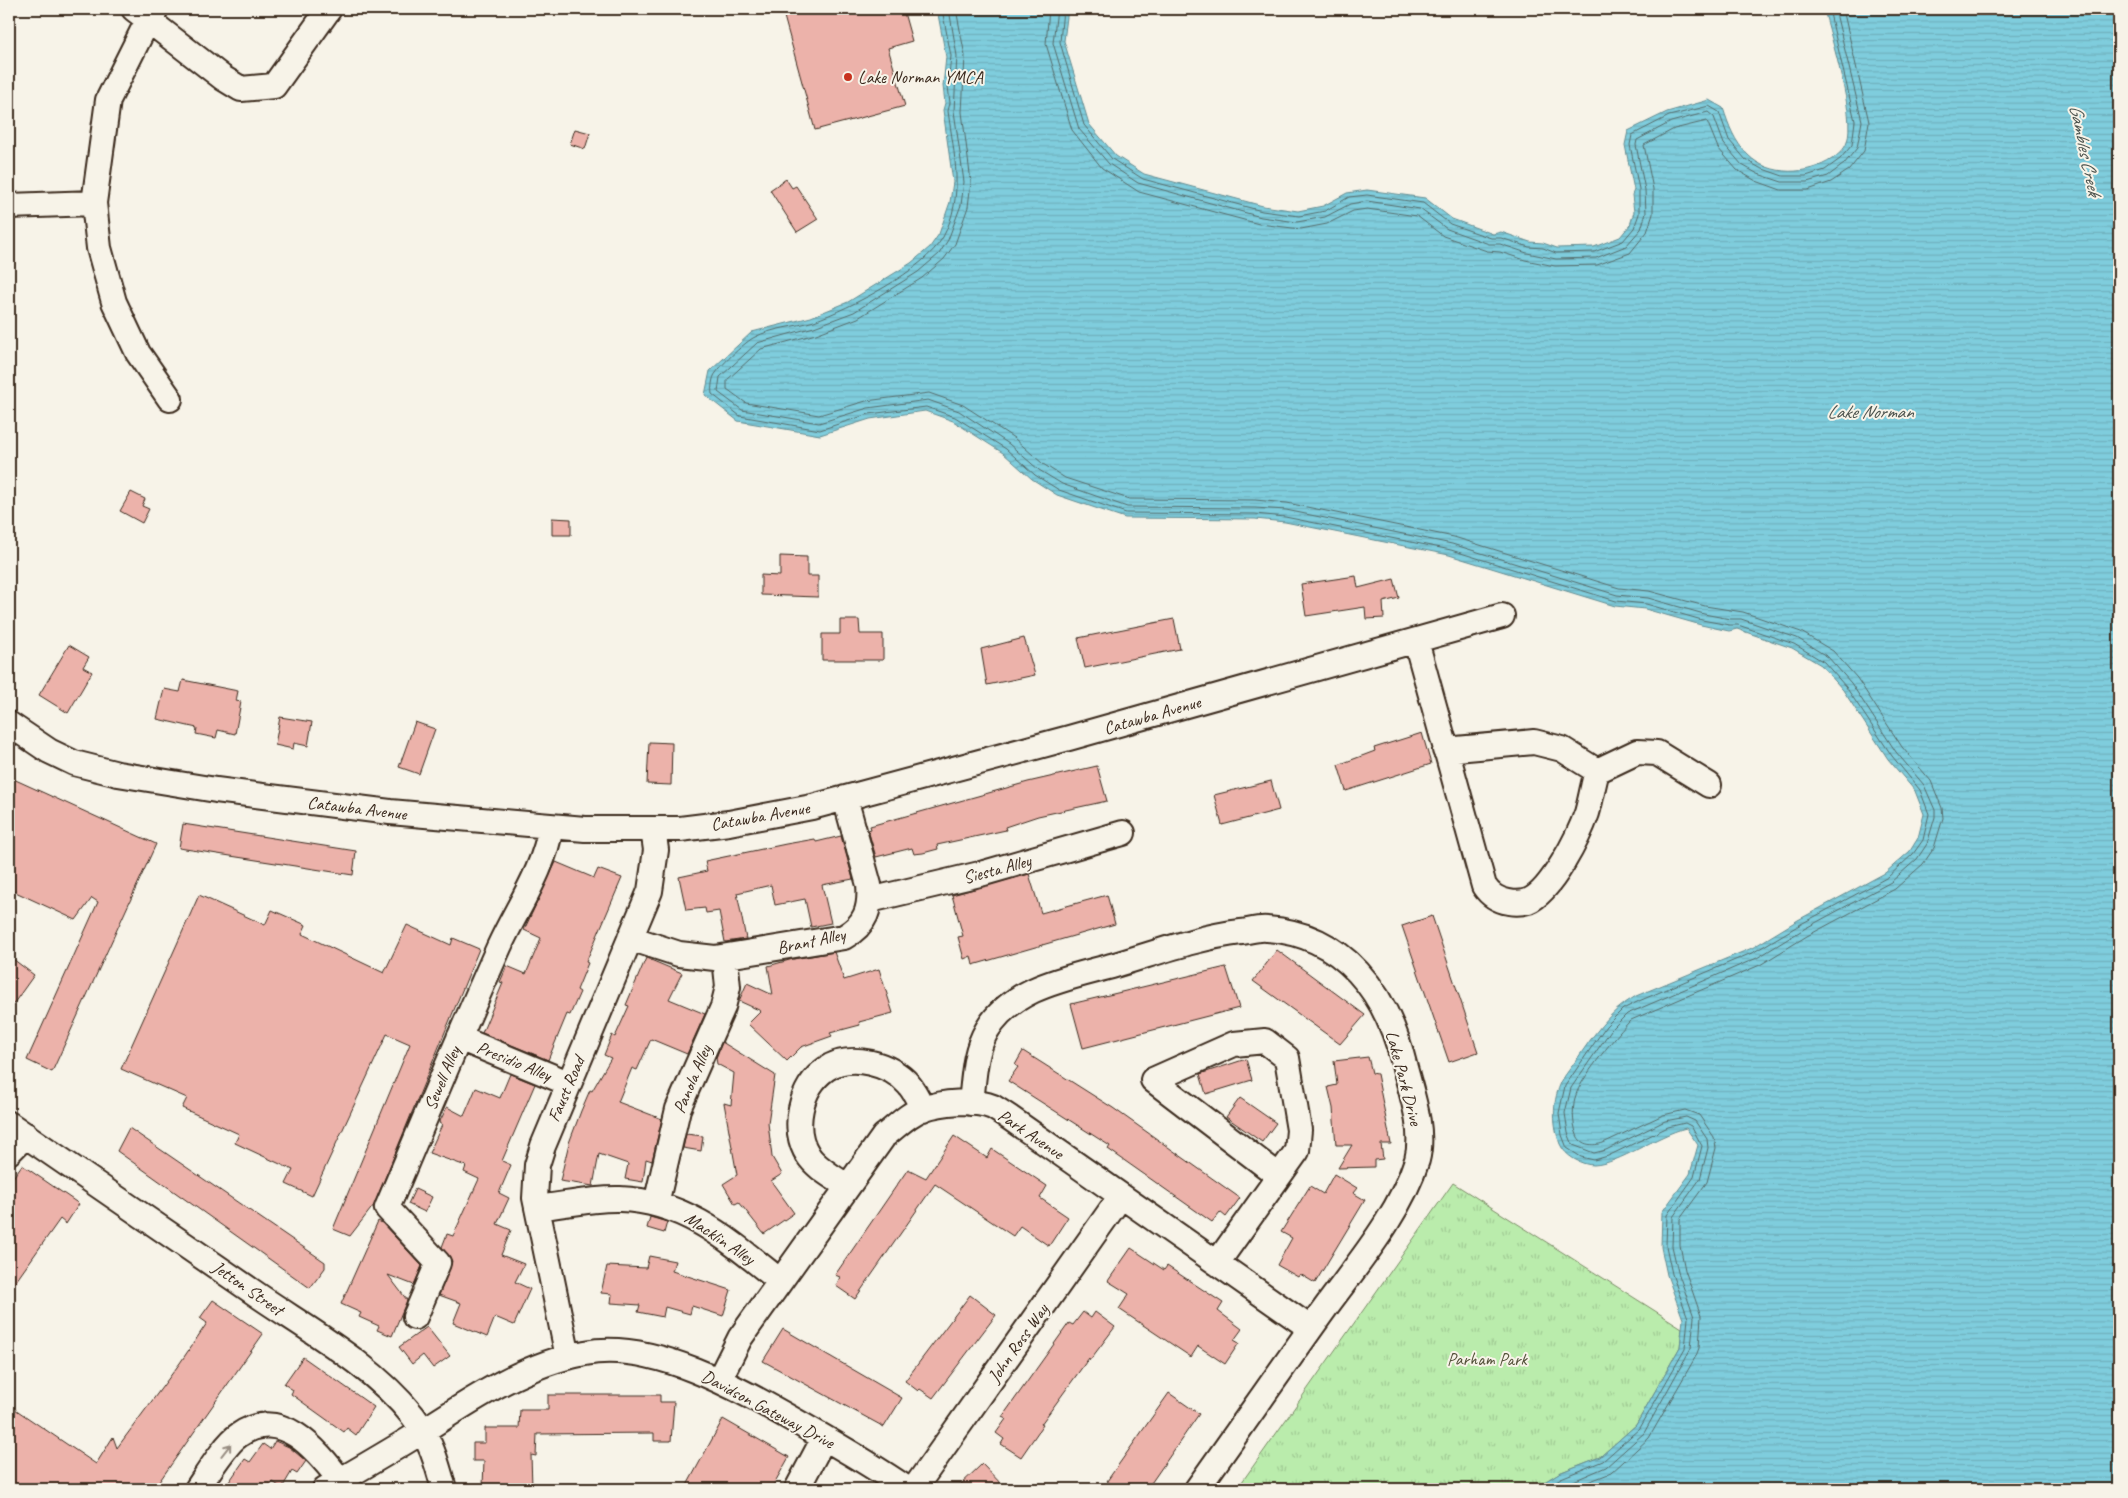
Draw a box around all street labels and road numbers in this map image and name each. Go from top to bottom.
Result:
street label: Catawba Avenue [1101,690,1204,739]
street label: Catawba Avenue [306,791,409,825]
street label: Catawba Avenue [709,796,812,835]
street label: Siesta Alley [961,849,1035,889]
street label: Brant Alley [775,923,849,959]
street label: Lake Park Drive [1381,1028,1427,1129]
street label: Presidio Alley [474,1036,556,1087]
street label: Panola Alley [668,1040,717,1116]
street label: Sewell Alley [419,1041,466,1113]
street label: Faust Road [542,1050,591,1125]
street label: Park Avenue [994,1104,1069,1165]
street label: Macklin Alley [681,1207,761,1270]
street label: Jetton Street [208,1255,290,1322]
street label: John Ross Way [982,1298,1054,1387]
street label: Davidson Gateway Drive [698,1365,839,1454]

